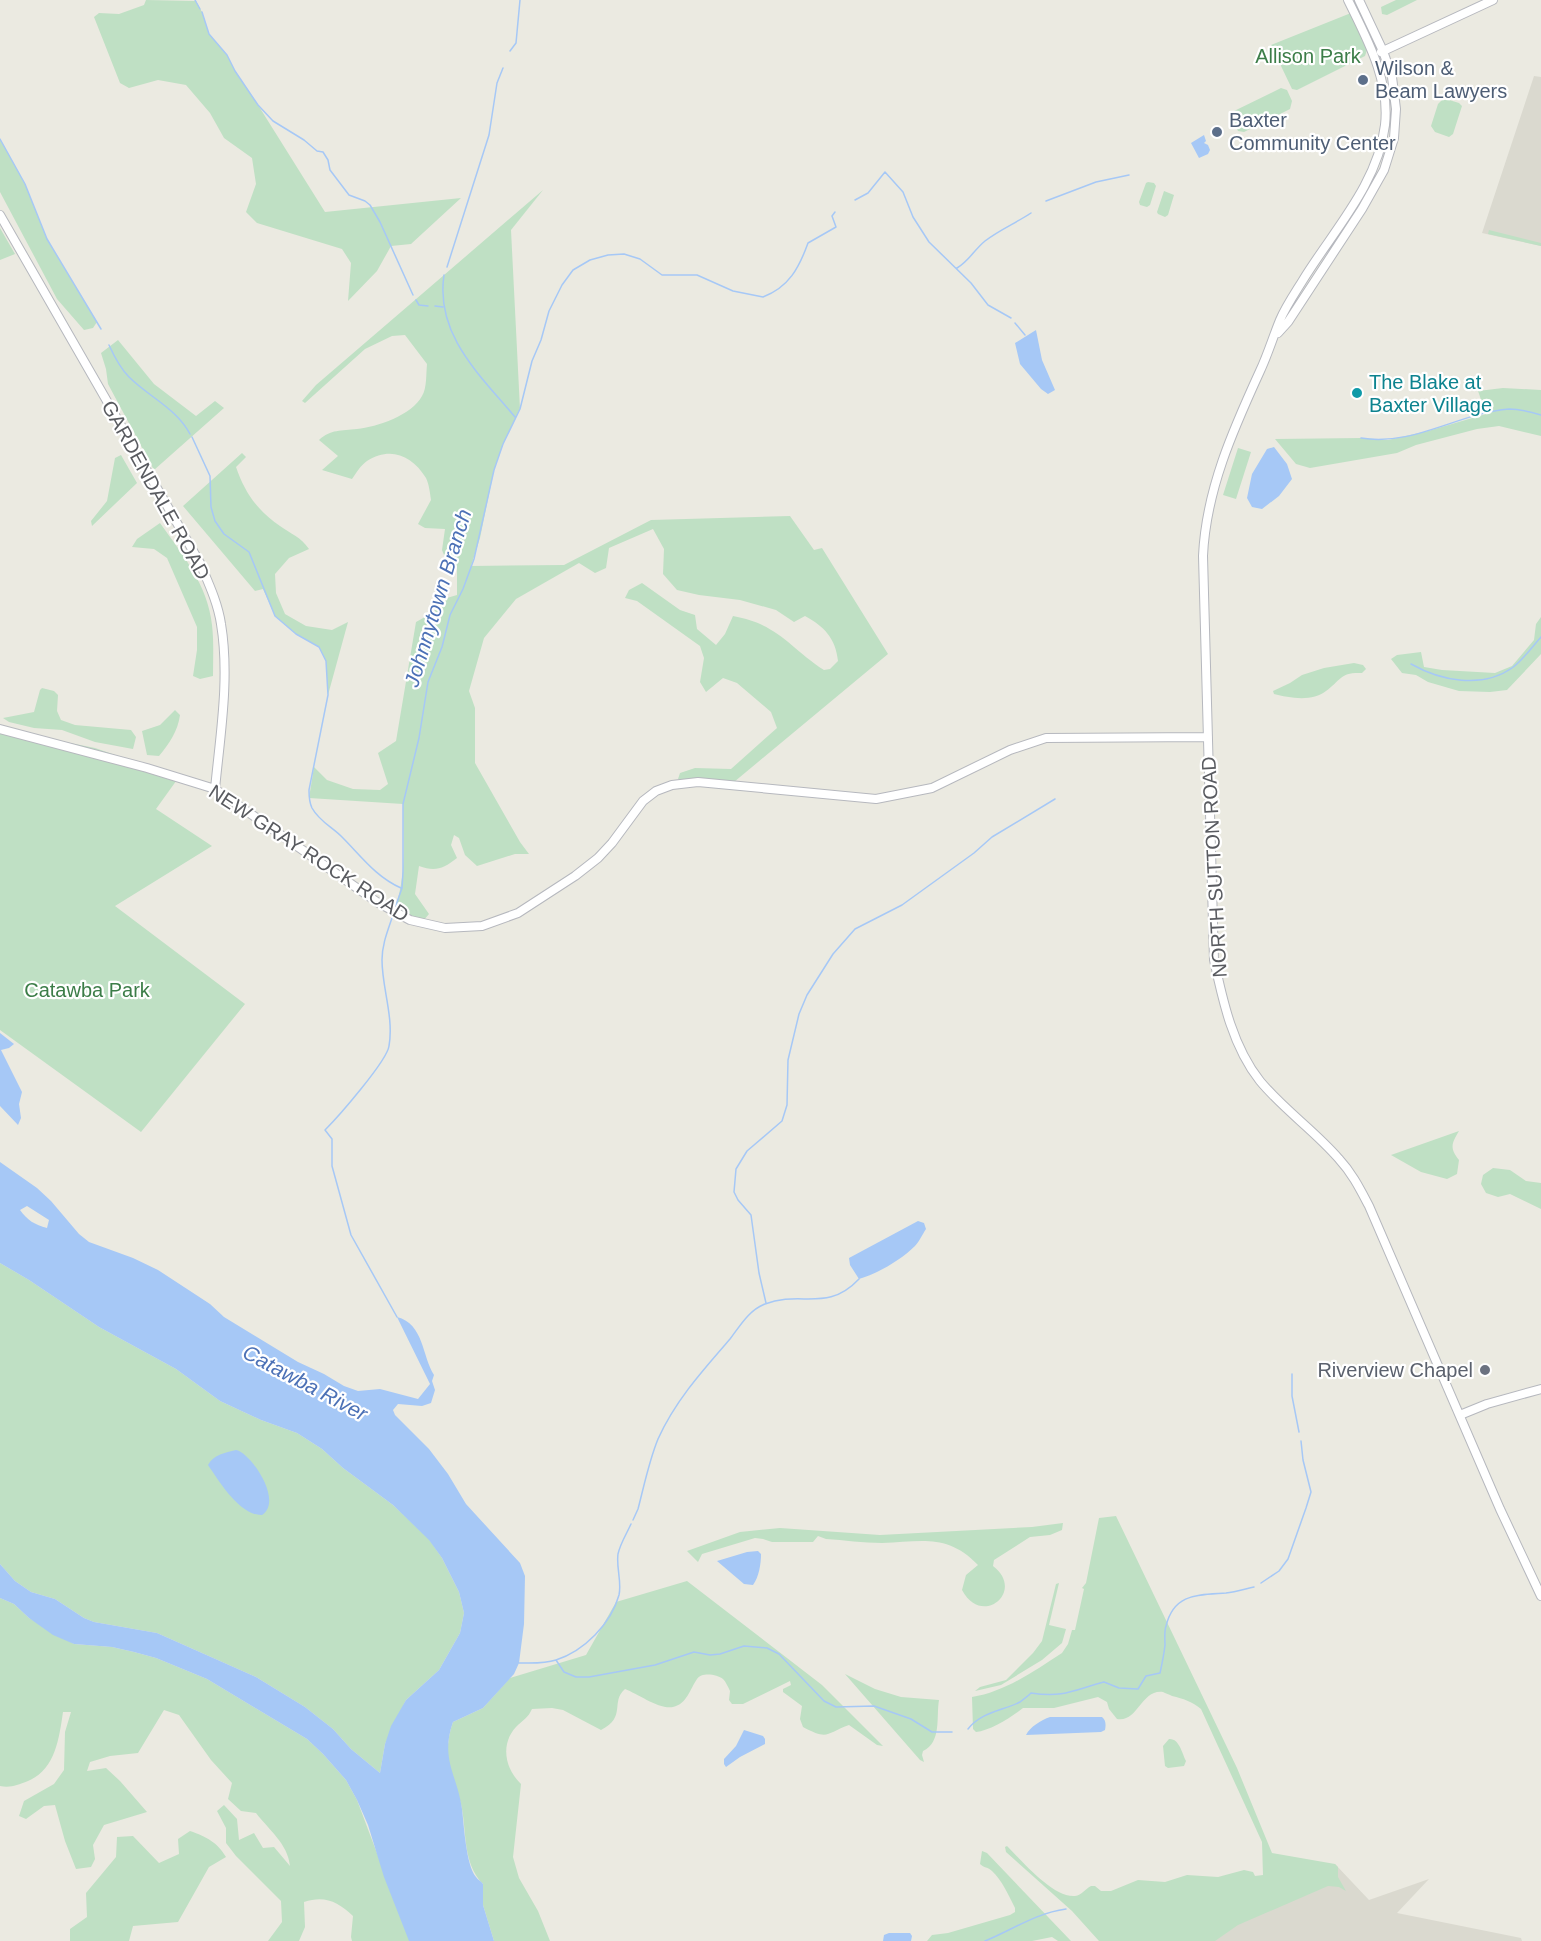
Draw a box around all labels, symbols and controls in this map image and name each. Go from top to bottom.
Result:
park label: Allison Park [1255,45,1362,67]
place label: Wilson & Beam Lawyers [1375,57,1507,102]
marker: Wilson & Beam Lawyers [1356,73,1370,87]
place label: Baxter Community Center [1229,109,1396,154]
marker: Baxter Community Center [1210,125,1224,139]
place label: The Blake at Baxter Village [1369,371,1492,416]
marker: The Blake at Baxter Village [1350,386,1364,400]
street label: GARDENDALE ROAD [98,397,214,583]
water label: Johnnytown Branch [399,506,475,690]
street label: NORTH SUTTON ROAD [1197,756,1231,978]
street label: NEW GRAY ROCK ROAD [205,780,413,926]
park label: Catawba Park [24,979,151,1001]
water label: Catawba River [239,1340,372,1426]
place label: Riverview Chapel [1317,1359,1473,1381]
marker: Riverview Chapel [1478,1363,1492,1377]

